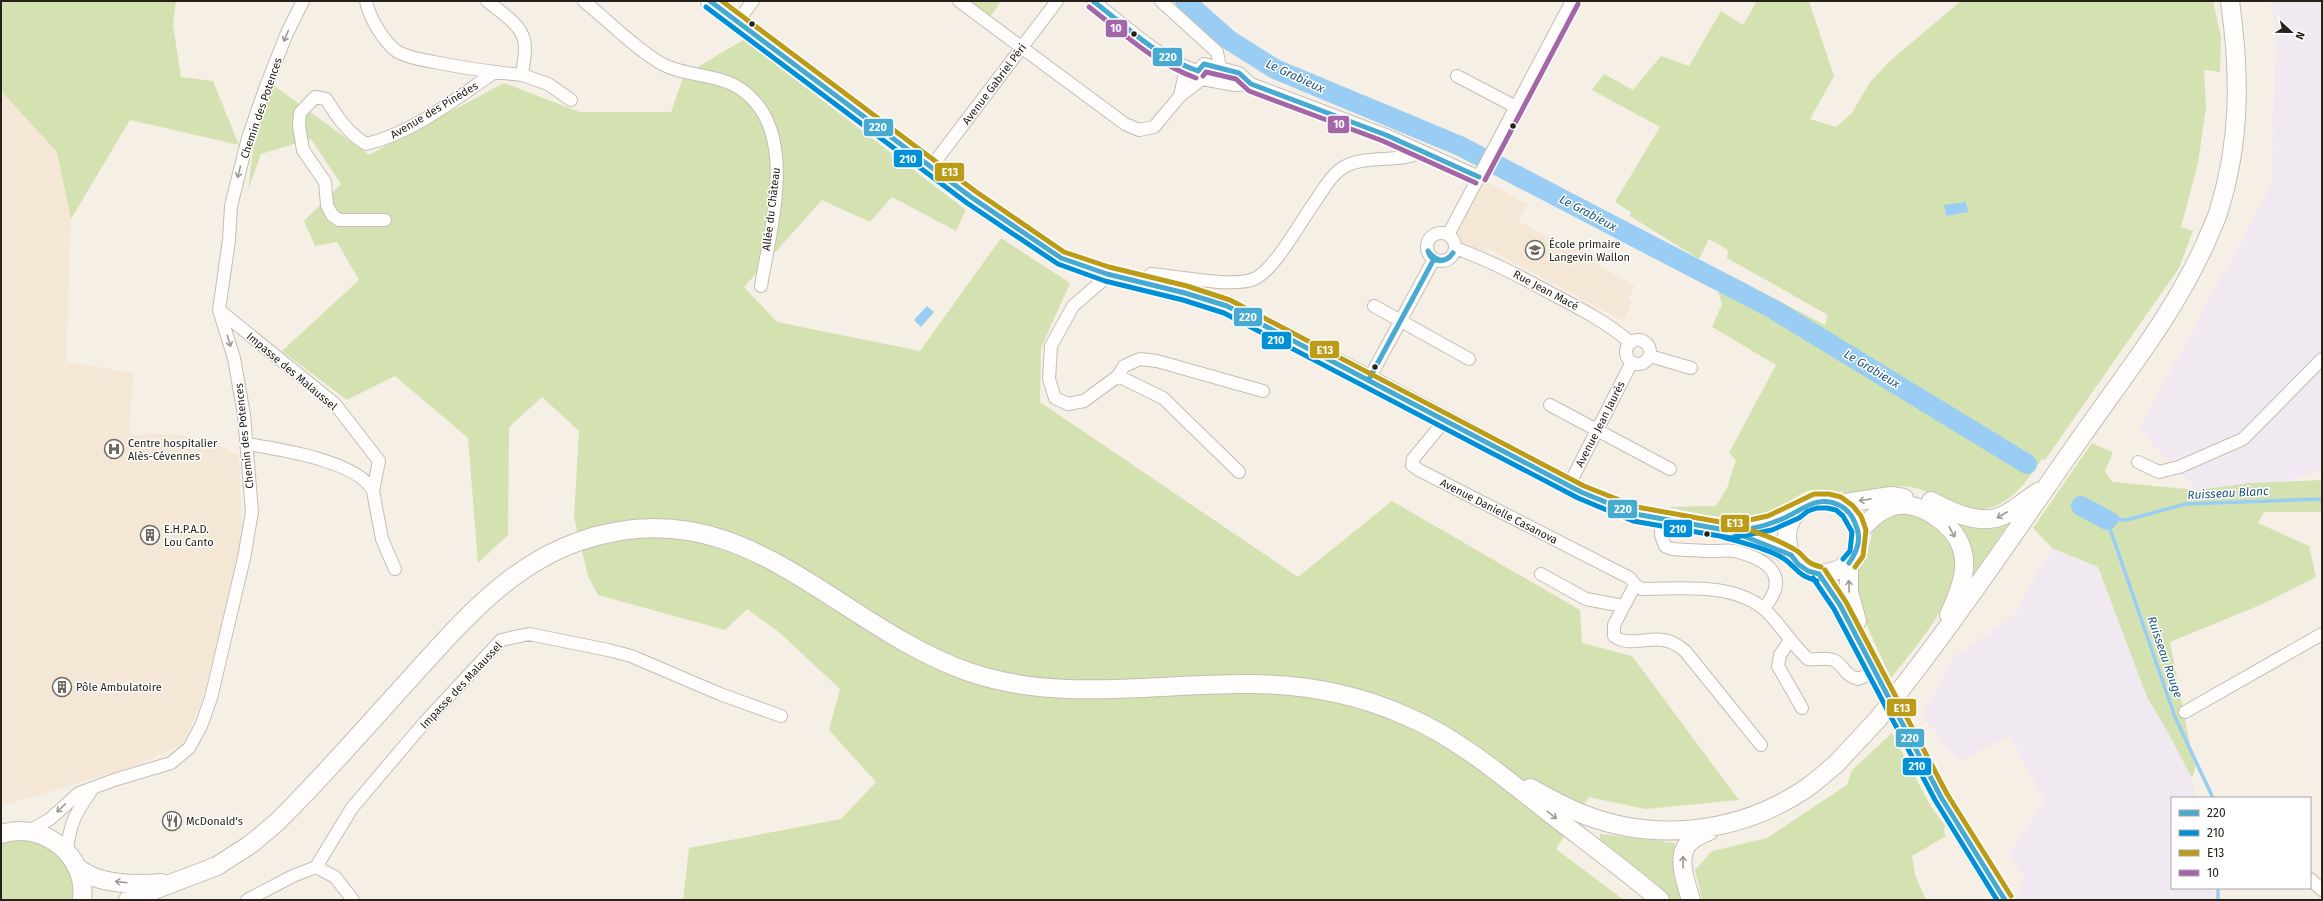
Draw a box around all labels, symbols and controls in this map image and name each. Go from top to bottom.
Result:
north arrow [2271,12,2311,52]
unlabelled marker [747,19,757,29]
line badge: 10 [1105,19,1128,38]
text: 10 [1110,22,1122,35]
unlabelled marker [1129,29,1139,39]
one-way arrow [282,30,290,42]
text: N [2292,30,2307,41]
street label: Avenue Gabriel Péri [960,41,1029,127]
line badge: 220 [1152,47,1183,67]
text: 220 [1159,51,1177,64]
street label: Chemin des Potences [238,56,285,160]
water label: Le Grabieux [1264,56,1327,96]
street label: Avenue des Pinèdes [388,79,480,142]
line badge: 10 [1327,115,1350,134]
line badge: 220 [863,118,894,137]
text: 10 [1333,118,1345,131]
text: 220 [869,121,887,134]
unlabelled marker [1508,121,1518,131]
line badge: 210 [893,149,923,168]
text: 210 [900,153,917,166]
line badge: E13 [934,162,965,182]
one-way arrow [235,165,243,178]
text: E13 [942,166,958,179]
street label: Allée du Château [760,167,783,252]
water label: Le Grabieux [1557,192,1619,234]
place label: École primaire Langevin Wallon [1549,237,1630,264]
school or university icon: École primaire Langevin Wallon [1524,239,1546,261]
street label: Rue Jean Macé [1511,268,1581,313]
line badge: 220 [1233,307,1263,327]
text: 220 [1239,311,1257,324]
street label: Impasse des Malaussel [244,330,340,413]
line badge: 210 [1261,331,1292,350]
one-way arrow [226,334,233,347]
text: 210 [1268,334,1285,347]
line badge: E13 [1309,340,1340,359]
text: E13 [1317,344,1333,357]
water label: Le Grabieux [1842,347,1903,391]
unlabelled marker [1370,362,1380,372]
street label: Avenue Jean Jaurès [1573,379,1628,469]
street label: Chemin des Potences [232,383,256,489]
place label: Centre hospitalier Alès-Cévennes [128,437,218,463]
hospital icon: Centre hospitalier Alès-Cévennes [103,438,125,460]
street label: Avenue Danielle Casanova [1438,476,1560,547]
water label: Ruisseau Blanc [2187,484,2269,502]
one-way arrow [1859,496,1872,504]
line badge: 220 [1607,499,1638,519]
text: 220 [1614,503,1632,516]
one-way arrow [1997,511,2009,519]
line badge: E13 [1720,514,1750,533]
text: E13 [1727,517,1743,530]
line badge: 210 [1663,519,1693,538]
place label: E.H.P.A.D. Lou Canto [164,523,214,549]
text: 210 [1670,523,1687,536]
building icon: E.H.P.A.D. Lou Canto [139,524,161,546]
one-way arrow [1949,526,1956,538]
unlabelled marker [1702,529,1712,539]
one-way arrow [1846,580,1853,593]
water label: Ruisseau Rouge [2144,614,2186,700]
street label: Impasse des Malaussel [418,639,505,731]
building icon: Pôle Ambulatoire [51,676,73,698]
place label: Pôle Ambulatoire [76,681,162,694]
line badge: E13 [1886,698,1917,717]
text: E13 [1894,702,1910,715]
line badge: 220 [1895,728,1925,748]
text: 220 [1901,732,1919,745]
line badge: 210 [1902,757,1932,776]
text: 210 [1909,760,1926,773]
legend [2171,797,2311,889]
one-way arrow [56,804,66,813]
text: 220 [2207,806,2226,820]
restaurant icon: McDonald's [161,810,183,832]
one-way arrow [1546,810,1557,819]
place label: McDonald's [186,815,243,828]
text: 210 [2207,826,2225,840]
text: E13 [2207,846,2224,860]
one-way arrow [1679,856,1687,869]
text: 10 [2207,866,2219,880]
one-way arrow [115,878,128,886]

